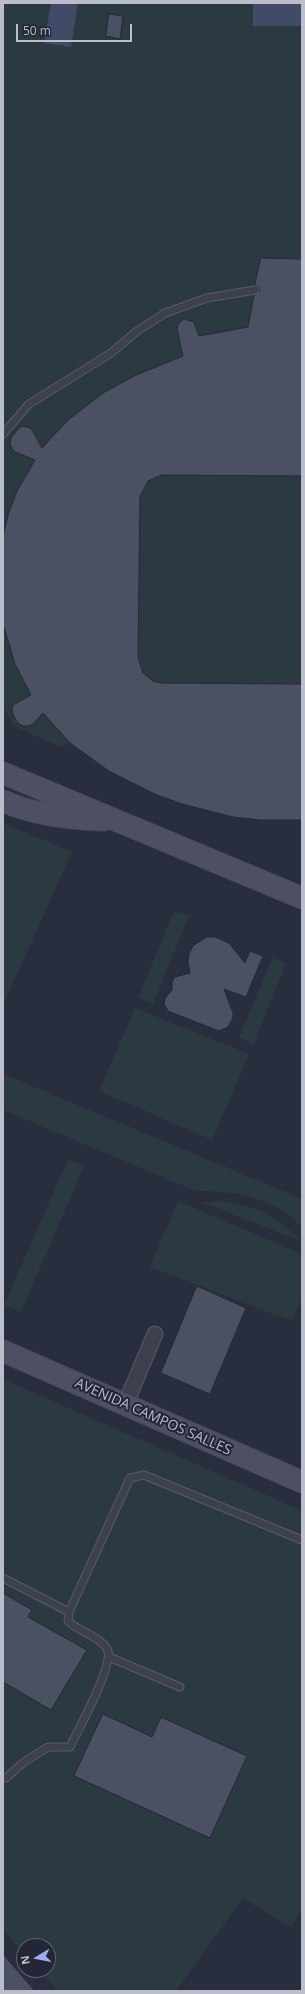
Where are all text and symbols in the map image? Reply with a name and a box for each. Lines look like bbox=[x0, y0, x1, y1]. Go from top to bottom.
scale bar bbox=[18, 16, 134, 42]
text: 50 m bbox=[23, 22, 51, 39]
street label: AVENIDA CAMPOS SALLES bbox=[72, 1375, 234, 1459]
north arrow bbox=[16, 1938, 56, 1978]
text: N bbox=[17, 1954, 33, 1966]

